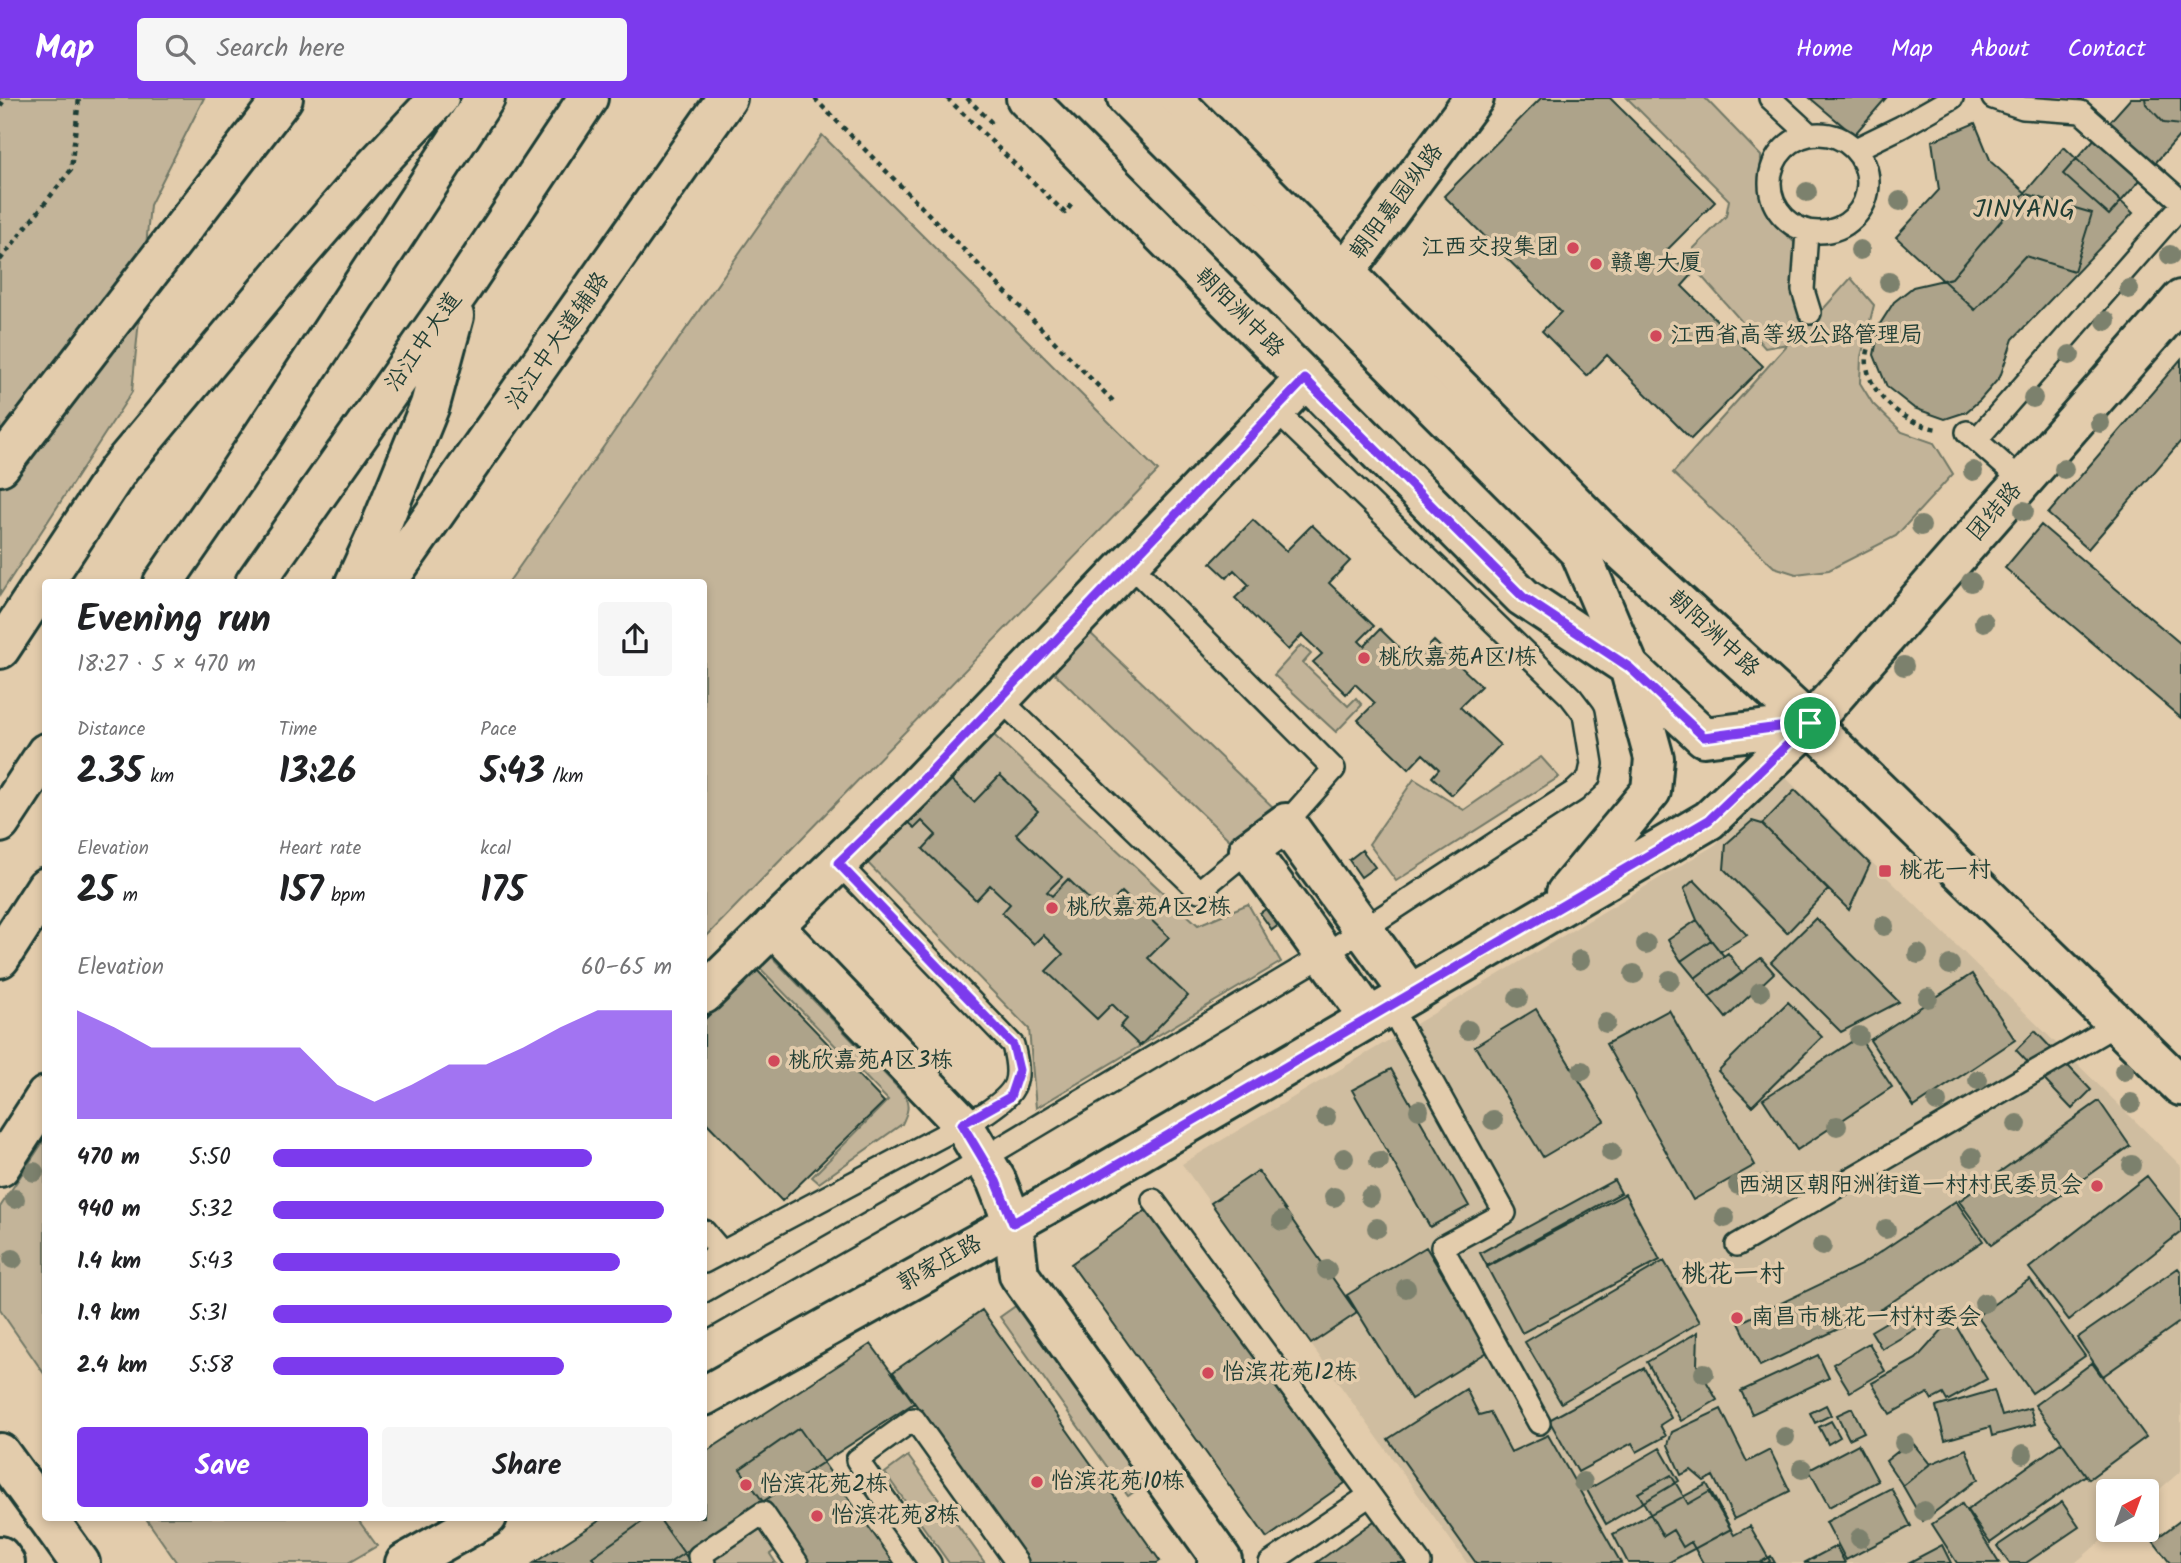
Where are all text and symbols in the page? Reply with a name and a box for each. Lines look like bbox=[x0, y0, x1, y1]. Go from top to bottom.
search box bbox=[137, 18, 627, 81]
text: Map bbox=[35, 23, 95, 76]
text: Search here bbox=[217, 28, 345, 70]
icon: search bbox=[161, 30, 199, 68]
text: Home bbox=[1796, 30, 1853, 69]
text: Map bbox=[1891, 30, 1933, 69]
text: About bbox=[1971, 30, 2029, 69]
text: Contact bbox=[2067, 30, 2146, 69]
street label: 朝阳嘉园纵路 bbox=[1341, 136, 1453, 268]
district label: JINYANG bbox=[1973, 189, 2075, 231]
place label: 江西交投集团 bbox=[1421, 230, 1559, 266]
marker: 江西交投集团 bbox=[1565, 240, 1581, 256]
place label: 赣粤大厦 bbox=[1610, 246, 1702, 282]
marker: 赣粤大厦 bbox=[1588, 256, 1604, 272]
street label: 朝阳洲中路 bbox=[1186, 260, 1292, 366]
street label: 沿江中大道辅路 bbox=[497, 265, 619, 417]
street label: 沿江中大道 bbox=[376, 285, 472, 399]
place label: 江西省高等级公路管理局 bbox=[1670, 318, 1923, 354]
marker: 江西省高等级公路管理局 bbox=[1648, 328, 1664, 344]
street label: 团结路 bbox=[1959, 474, 2031, 550]
street label: 朝阳洲中路 bbox=[1659, 582, 1767, 686]
text: Evening run bbox=[77, 591, 271, 651]
button: share bbox=[598, 602, 672, 676]
place label: 桃欣嘉苑A区1栋 bbox=[1378, 640, 1537, 676]
text: 18:27 · 5 × 470 m bbox=[77, 647, 256, 683]
marker: 桃欣嘉苑A区1栋 bbox=[1356, 650, 1372, 666]
pin bbox=[1780, 693, 1840, 753]
icon: arrive bbox=[1791, 704, 1829, 742]
text: Distance bbox=[77, 715, 145, 745]
text: Time bbox=[279, 715, 317, 745]
text: Pace bbox=[480, 715, 517, 745]
text: 2.35 bbox=[77, 745, 143, 801]
text: 13:26 bbox=[279, 745, 356, 801]
text: 5:43 bbox=[480, 745, 545, 801]
text: km bbox=[143, 762, 174, 792]
text: /km bbox=[545, 762, 583, 792]
text: Elevation bbox=[77, 834, 149, 864]
text: Heart rate bbox=[279, 834, 361, 864]
text: kcal bbox=[480, 834, 511, 864]
place label: 桃花一村 bbox=[1899, 853, 1991, 889]
marker: 桃花一村 bbox=[1877, 863, 1893, 879]
text: 25 bbox=[77, 864, 115, 920]
text: 157 bbox=[279, 864, 323, 920]
text: 175 bbox=[480, 864, 525, 920]
text: m bbox=[115, 881, 138, 911]
text: bpm bbox=[323, 881, 365, 911]
place label: 桃欣嘉苑A区2栋 bbox=[1066, 890, 1231, 926]
marker: 桃欣嘉苑A区2栋 bbox=[1044, 900, 1060, 916]
text: Elevation bbox=[77, 950, 164, 986]
text: 60–65 m bbox=[581, 950, 672, 986]
place label: 桃欣嘉苑A区3栋 bbox=[788, 1043, 953, 1079]
marker: 桃欣嘉苑A区3栋 bbox=[766, 1053, 782, 1069]
text: 470 m bbox=[77, 1140, 140, 1176]
text: 5:50 bbox=[189, 1140, 231, 1176]
place label: 西湖区朝阳洲街道一村村民委员会 bbox=[1738, 1168, 2083, 1204]
marker: 西湖区朝阳洲街道一村村民委员会 bbox=[2089, 1178, 2105, 1194]
text: 940 m bbox=[77, 1192, 141, 1228]
text: 5:32 bbox=[189, 1192, 234, 1228]
street label: 郭家庄路 bbox=[891, 1226, 989, 1302]
text: 1.4 km bbox=[77, 1244, 141, 1280]
text: 5:43 bbox=[189, 1244, 233, 1280]
district label: 桃花一村 bbox=[1681, 1254, 1785, 1296]
text: 1.9 km bbox=[77, 1296, 140, 1332]
text: 5:31 bbox=[189, 1296, 227, 1332]
place label: 南昌市桃花一村村委会 bbox=[1751, 1300, 1981, 1336]
marker: 南昌市桃花一村村委会 bbox=[1729, 1310, 1745, 1326]
text: 2.4 km bbox=[77, 1348, 147, 1384]
text: 5:58 bbox=[189, 1348, 233, 1384]
place label: 怡滨花苑12栋 bbox=[1222, 1355, 1358, 1391]
marker: 怡滨花苑12栋 bbox=[1200, 1365, 1216, 1381]
button: Save bbox=[77, 1427, 368, 1507]
button: Share bbox=[382, 1427, 672, 1507]
place label: 怡滨花苑10栋 bbox=[1051, 1464, 1185, 1500]
place label: 怡滨花苑2栋 bbox=[760, 1467, 888, 1503]
marker: 怡滨花苑10栋 bbox=[1029, 1474, 1045, 1490]
marker: 怡滨花苑2栋 bbox=[738, 1477, 754, 1493]
north arrow bbox=[2096, 1479, 2160, 1542]
map controls bbox=[2096, 1479, 2159, 1542]
place label: 怡滨花苑8栋 bbox=[831, 1498, 960, 1534]
marker: 怡滨花苑8栋 bbox=[809, 1508, 825, 1524]

